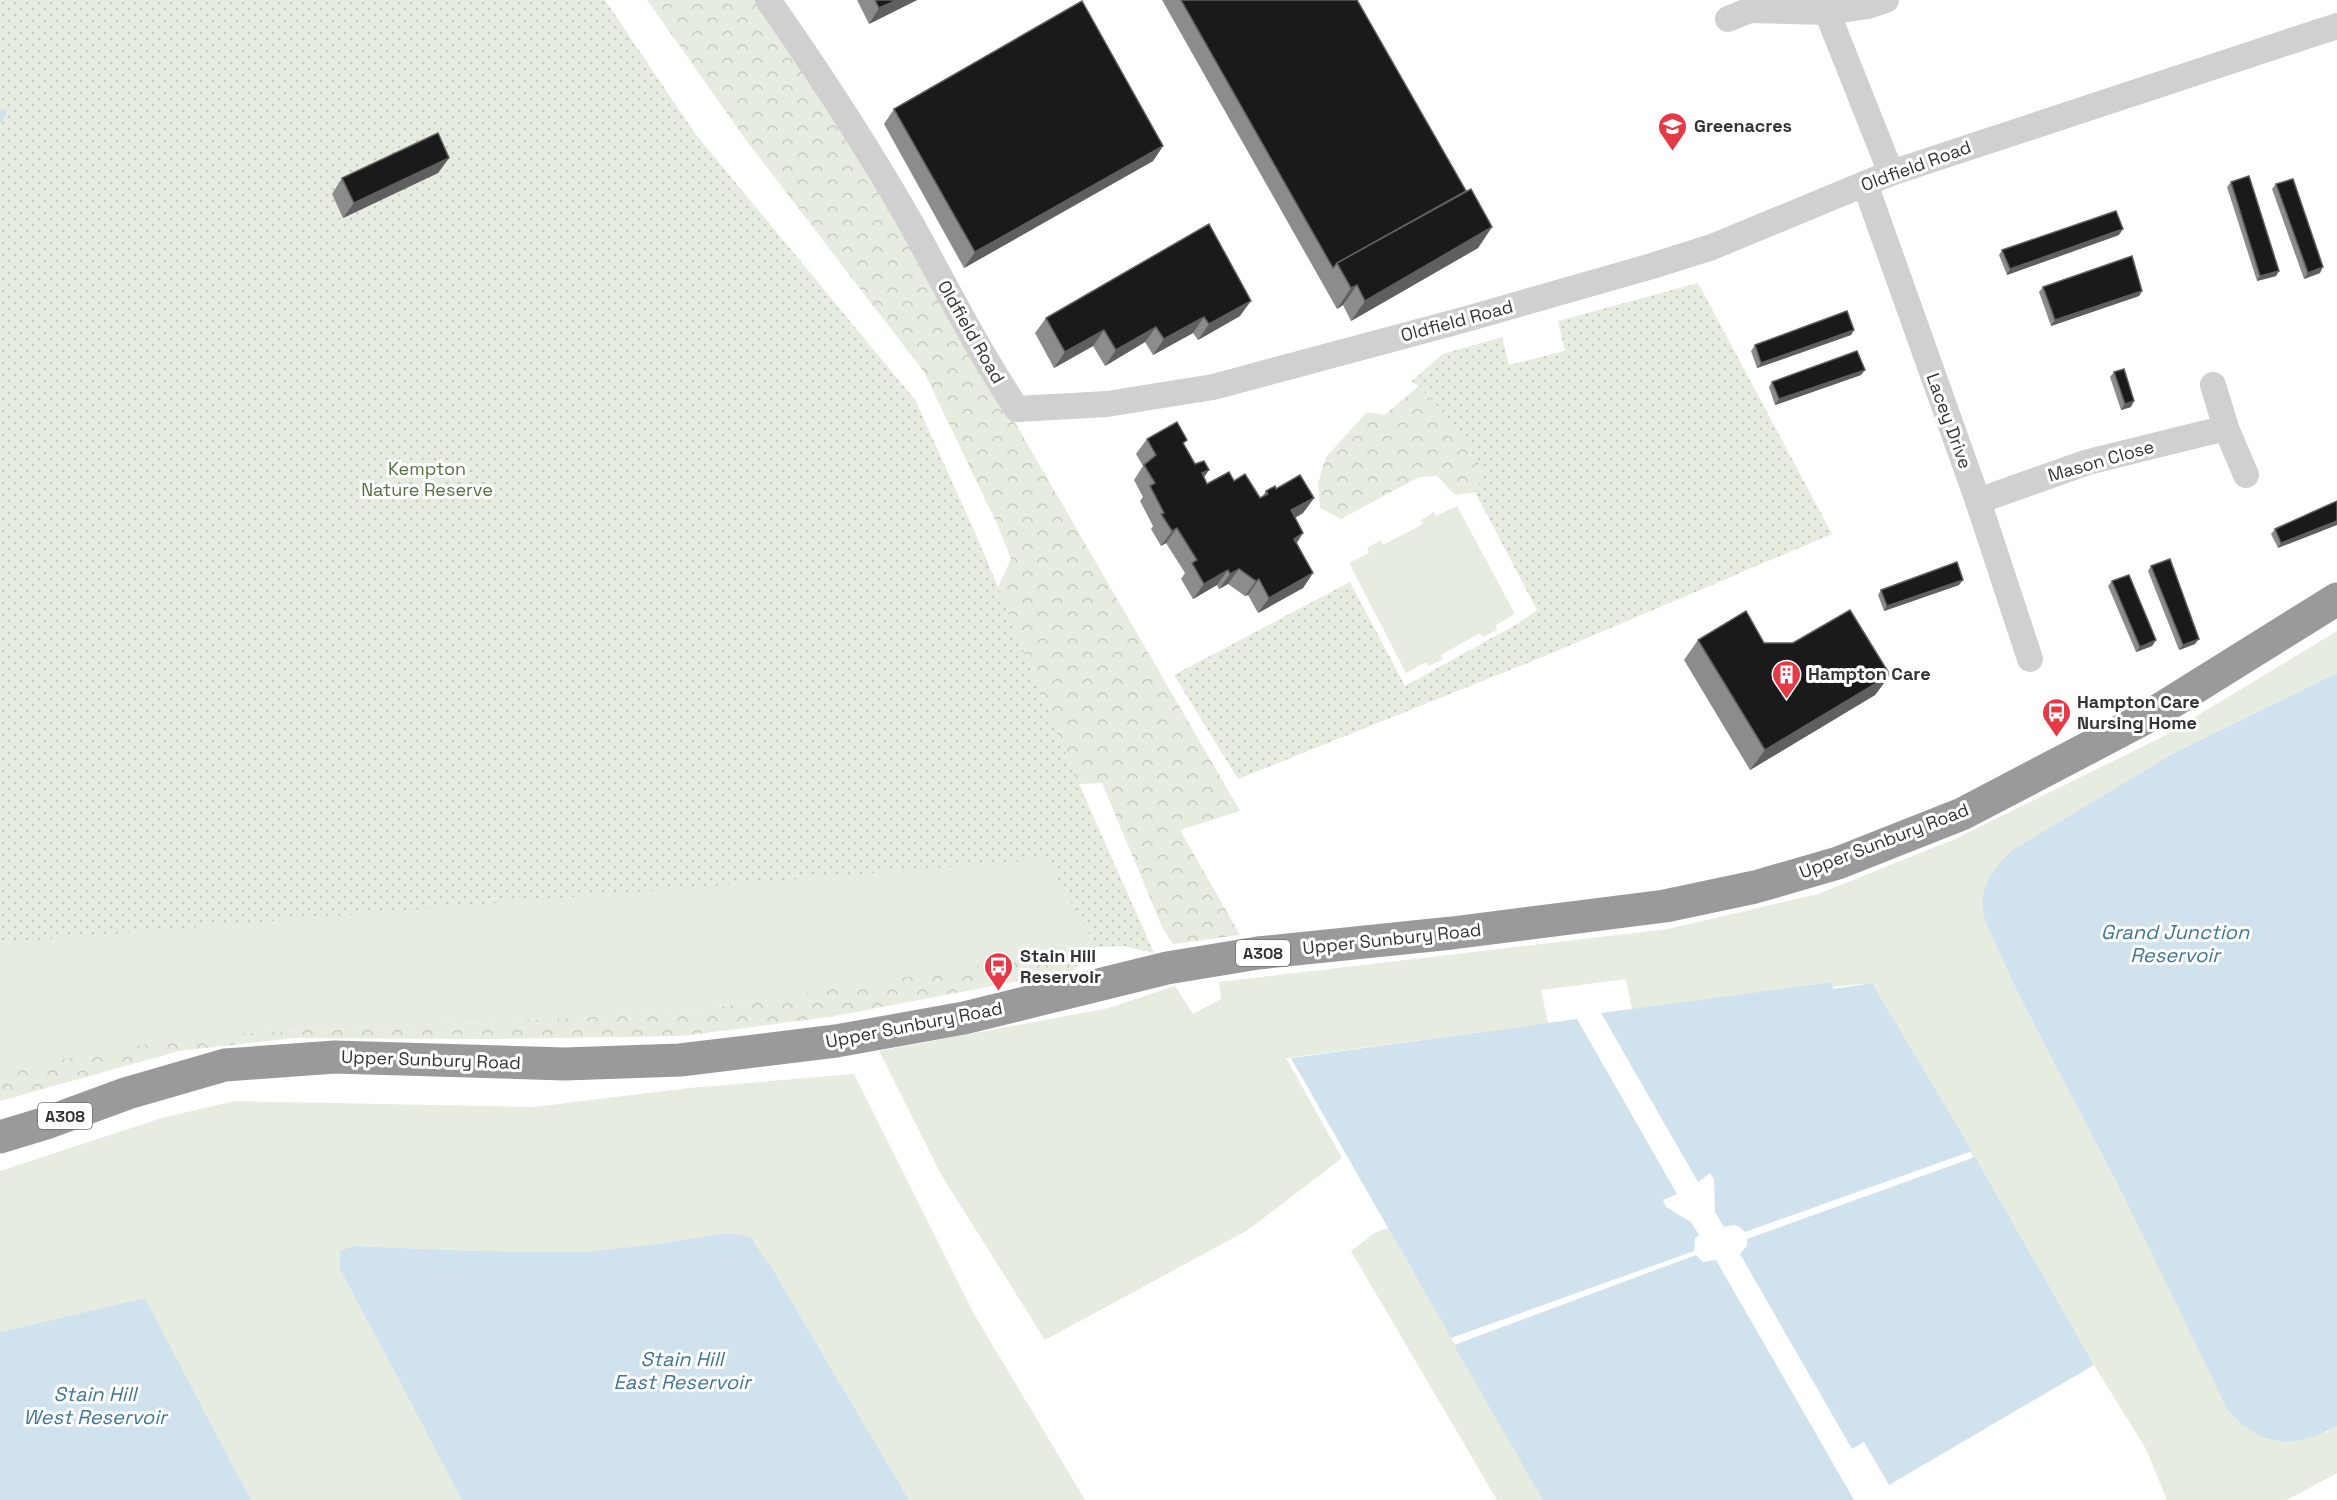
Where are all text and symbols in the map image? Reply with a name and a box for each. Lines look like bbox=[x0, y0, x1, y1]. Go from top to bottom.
school or university icon: Greenacres bbox=[1657, 110, 1689, 152]
place label: Greenacres bbox=[1694, 114, 1792, 137]
street label: Oldfield Road bbox=[1858, 135, 1974, 196]
street label: Oldfield Road bbox=[933, 276, 1010, 387]
street label: Oldfield Road bbox=[1398, 294, 1516, 347]
street label: Lacey Drive bbox=[1922, 370, 1977, 472]
street label: Mason Close bbox=[2045, 434, 2157, 487]
park label: Kempton Nature Reserve bbox=[361, 457, 493, 501]
building icon: Hampton Care bbox=[1771, 658, 1803, 700]
place label: Hampton Care bbox=[1808, 662, 1931, 685]
place label: Hampton Care Nursing Home bbox=[2077, 690, 2200, 734]
bus stop icon: Hampton Care Nursing Home bbox=[2040, 696, 2072, 738]
street label: Upper Sunbury Road bbox=[1796, 798, 1972, 883]
street label: Upper Sunbury Road bbox=[1301, 918, 1482, 959]
water label: Grand Junction Reservoir bbox=[2101, 919, 2250, 968]
road number: A308 bbox=[1236, 940, 1290, 966]
place label: Stain Hill Reservoir bbox=[1020, 944, 1101, 988]
bus stop icon: Stain Hill Reservoir bbox=[983, 950, 1015, 992]
street label: Upper Sunbury Road bbox=[824, 996, 1004, 1053]
street label: Upper Sunbury Road bbox=[341, 1045, 521, 1074]
road number: A308 bbox=[38, 1103, 92, 1129]
water label: Stain Hill East Reservoir bbox=[614, 1346, 753, 1395]
water label: Stain Hill West Reservoir bbox=[23, 1381, 169, 1430]

